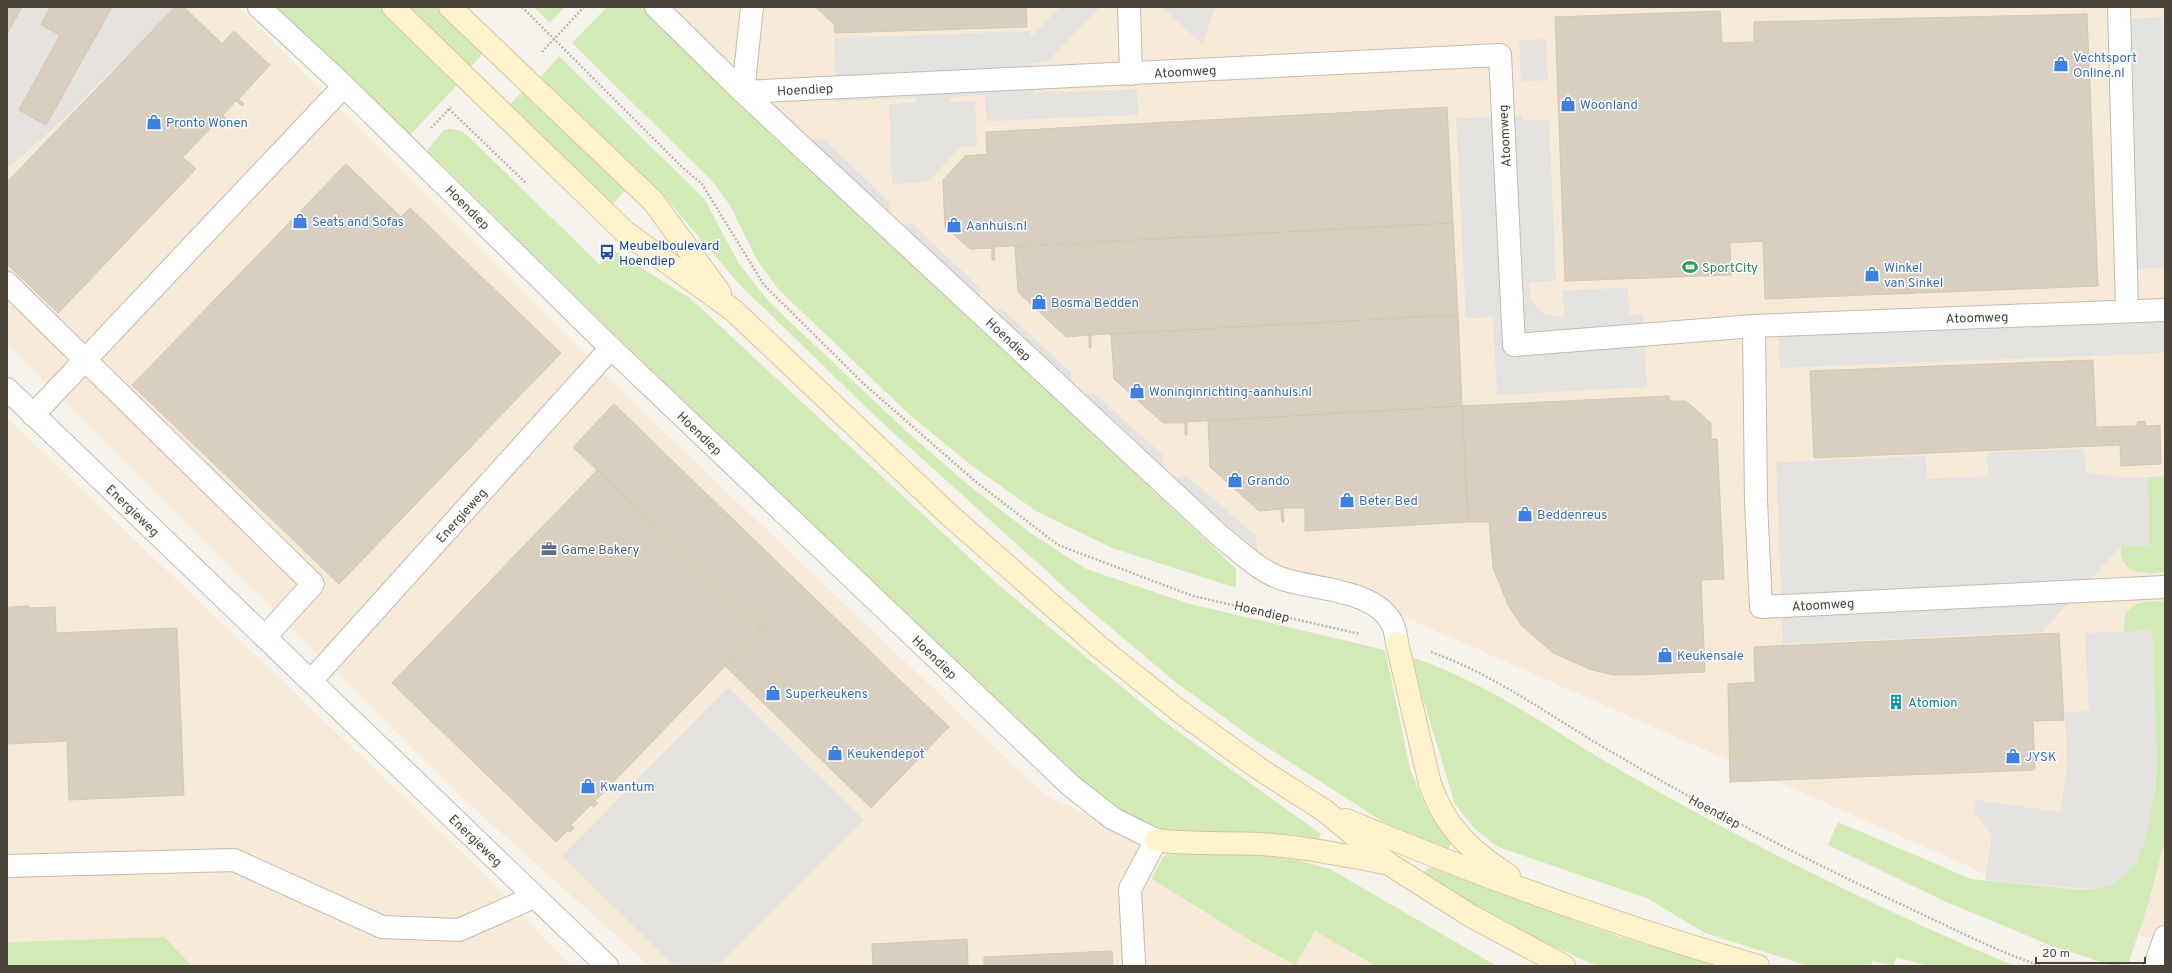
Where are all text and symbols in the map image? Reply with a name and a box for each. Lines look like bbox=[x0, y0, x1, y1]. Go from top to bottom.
place label: Vechtsport Online.nl bbox=[2073, 51, 2137, 82]
shop icon: Vechtsport Online.nl bbox=[2052, 55, 2070, 73]
street label: Atoomweg bbox=[1153, 63, 1217, 83]
street label: Hoendiep bbox=[777, 82, 834, 100]
shop icon: Woonland bbox=[1559, 95, 1577, 113]
place label: Woonland bbox=[1580, 98, 1638, 114]
street label: Atoomweg bbox=[1496, 104, 1516, 168]
shop icon: Pronto Wonen bbox=[145, 113, 163, 131]
place label: Pronto Wonen bbox=[166, 116, 248, 132]
street label: Hoendiep bbox=[441, 183, 492, 234]
shop icon: Seats and Sofas bbox=[291, 212, 309, 230]
place label: Seats and Sofas bbox=[312, 215, 404, 231]
shop icon: Aanhuis.nl bbox=[945, 216, 963, 234]
place label: Aanhuis.nl bbox=[966, 219, 1027, 235]
place label: Meubelboulevard Hoendiep bbox=[619, 239, 719, 270]
bus stop icon: Meubelboulevard Hoendiep bbox=[598, 243, 616, 261]
sports icon: SportCity bbox=[1681, 258, 1699, 276]
place label: SportCity bbox=[1702, 261, 1758, 277]
place label: Winkel van Sinkel bbox=[1884, 261, 1943, 292]
shop icon: Winkel van Sinkel bbox=[1863, 265, 1881, 283]
shop icon: Bosma Bedden bbox=[1030, 293, 1048, 311]
place label: Bosma Bedden bbox=[1051, 296, 1139, 312]
street label: Atoomweg bbox=[1945, 310, 2009, 328]
street label: Hoendiep bbox=[982, 315, 1034, 366]
shop icon: Woninginrichting-aanhuis.nl bbox=[1128, 382, 1146, 400]
place label: Woninginrichting-aanhuis.nl bbox=[1149, 385, 1312, 401]
street label: Hoendiep bbox=[673, 409, 724, 460]
shop icon: Grando bbox=[1226, 471, 1244, 489]
place label: Grando bbox=[1247, 474, 1290, 490]
street label: Energieweg bbox=[101, 482, 162, 541]
street label: Energieweg bbox=[434, 486, 491, 547]
shop icon: Beter Bed bbox=[1338, 491, 1356, 509]
place label: Beter Bed bbox=[1359, 494, 1418, 510]
shop icon: Beddenreus bbox=[1516, 505, 1534, 523]
place label: Beddenreus bbox=[1537, 508, 1607, 524]
office icon: Game Bakery bbox=[540, 540, 558, 558]
place label: Game Bakery bbox=[561, 543, 640, 559]
street label: Atoomweg bbox=[1791, 596, 1855, 616]
street label: Hoendiep bbox=[1232, 599, 1291, 627]
street label: Hoendiep bbox=[908, 633, 959, 684]
shop icon: Keukensale bbox=[1656, 646, 1674, 664]
place label: Keukensale bbox=[1677, 649, 1744, 665]
shop icon: Superkeukens bbox=[764, 684, 782, 702]
place label: Superkeukens bbox=[785, 687, 868, 703]
building icon: Atomion bbox=[1887, 693, 1905, 711]
place label: Atomion bbox=[1908, 696, 1957, 712]
shop icon: Keukendepot bbox=[826, 744, 844, 762]
place label: Keukendepot bbox=[847, 747, 925, 763]
shop icon: JYSK bbox=[2004, 747, 2022, 765]
place label: JYSK bbox=[2025, 750, 2056, 766]
shop icon: Kwantum bbox=[579, 777, 597, 795]
place label: Kwantum bbox=[600, 780, 654, 796]
street label: Hoendiep bbox=[1685, 792, 1743, 833]
street label: Energieweg bbox=[444, 812, 505, 871]
scale bar bbox=[2036, 939, 2145, 965]
text: 20 m bbox=[2042, 946, 2070, 962]

